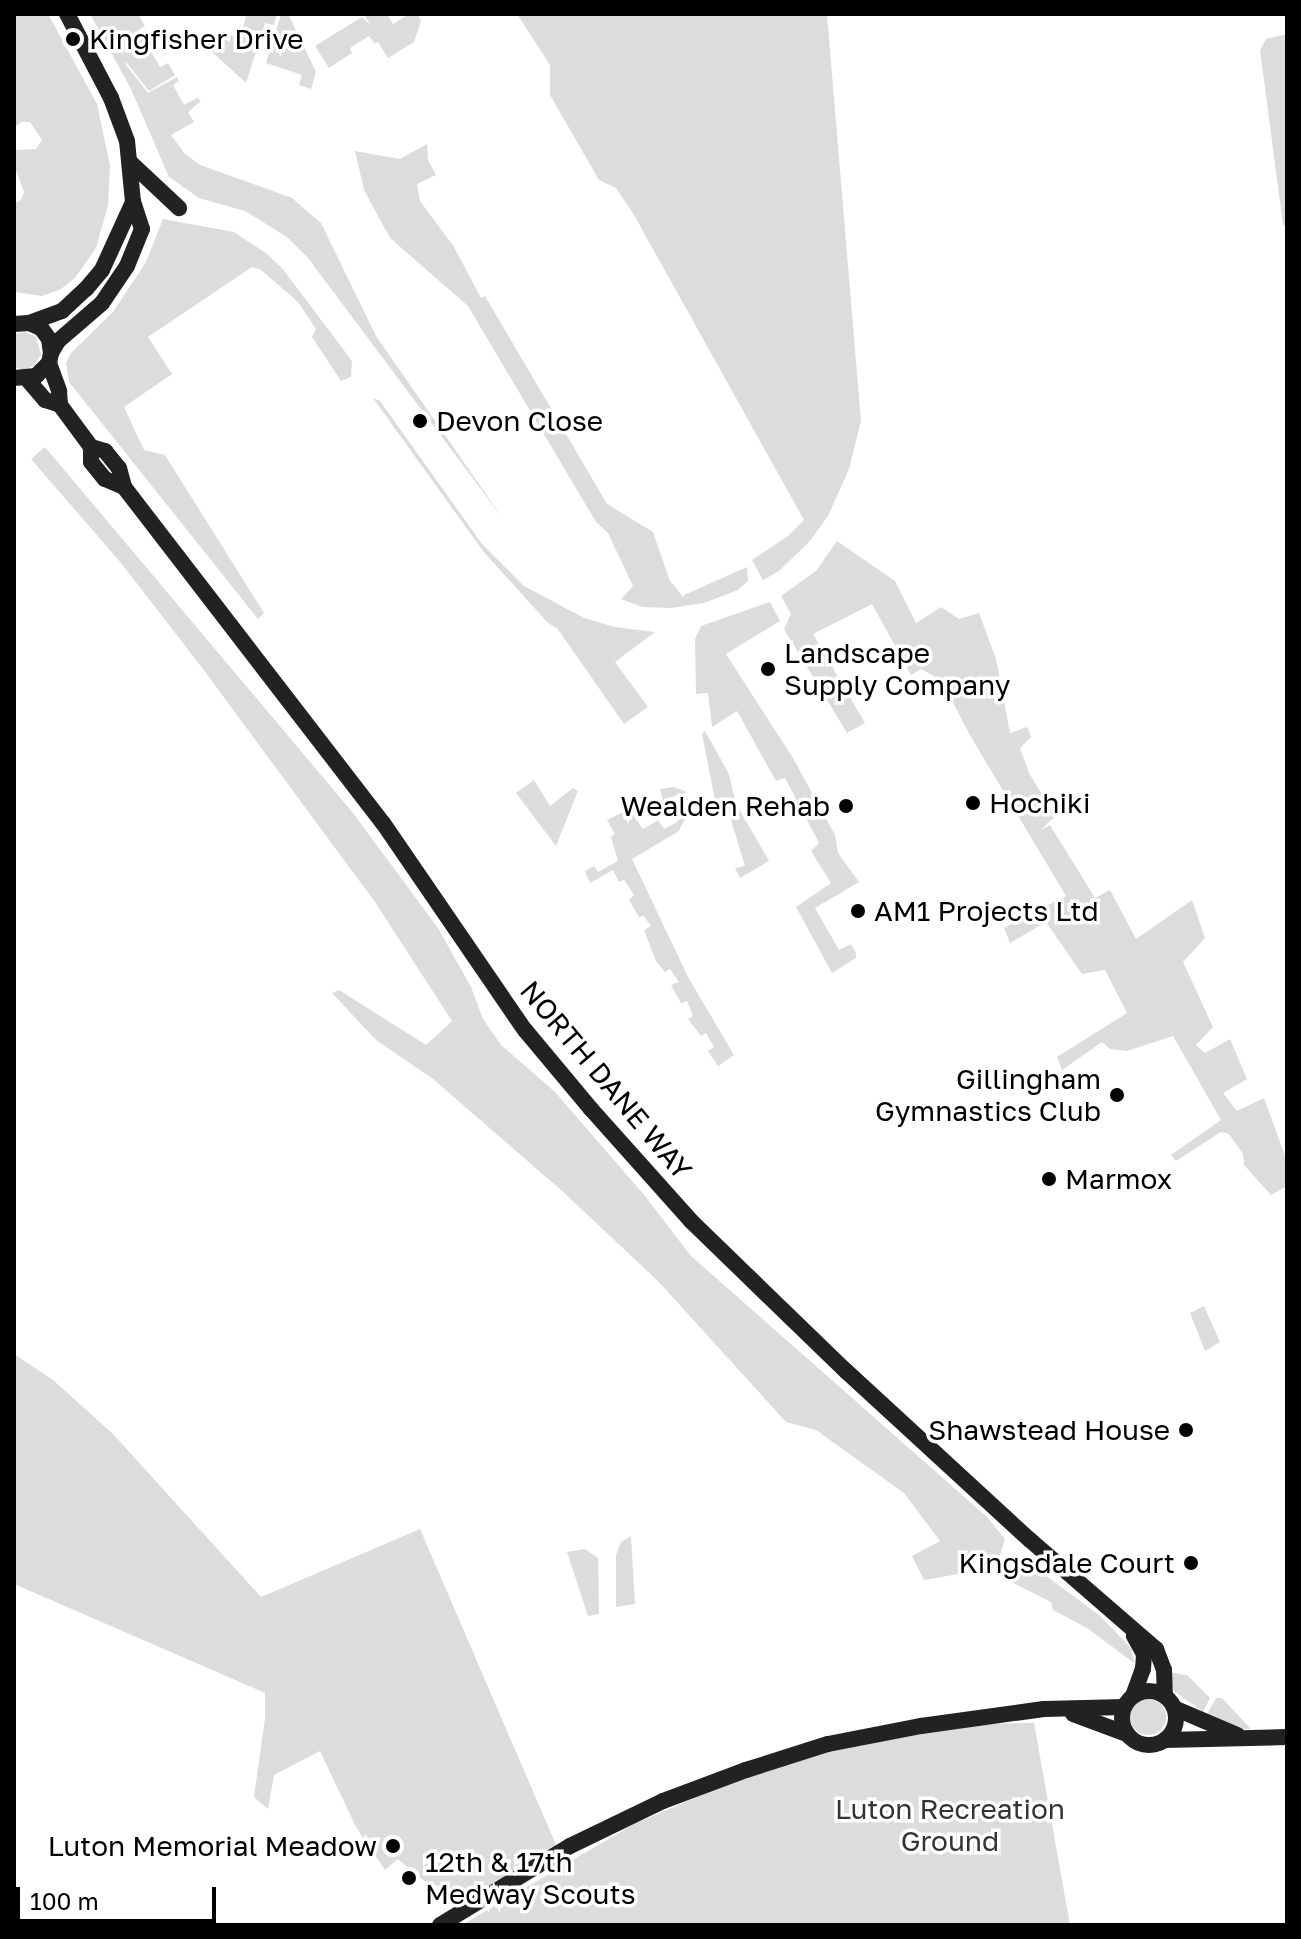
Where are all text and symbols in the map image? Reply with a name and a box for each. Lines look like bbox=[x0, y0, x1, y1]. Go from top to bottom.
place label: Kingfisher Drive bbox=[89, 22, 304, 56]
marker: Kingfisher Drive bbox=[64, 30, 82, 48]
place label: Devon Close bbox=[436, 404, 603, 438]
marker: Devon Close bbox=[411, 412, 429, 430]
place label: Landscape Supply Company bbox=[784, 636, 1010, 702]
marker: Landscape Supply Company bbox=[759, 660, 777, 678]
place label: Hochiki bbox=[989, 786, 1090, 820]
place label: Wealden Rehab bbox=[621, 789, 830, 823]
marker: Hochiki bbox=[964, 794, 982, 812]
marker: Wealden Rehab bbox=[837, 797, 855, 815]
place label: AM1 Projects Ltd bbox=[874, 894, 1099, 928]
marker: AM1 Projects Ltd bbox=[849, 902, 867, 920]
street label: NORTH DANE WAY bbox=[513, 974, 699, 1186]
place label: Gillingham Gymnastics Club bbox=[875, 1062, 1101, 1128]
marker: Gillingham Gymnastics Club bbox=[1108, 1086, 1126, 1104]
place label: Marmox bbox=[1065, 1162, 1172, 1196]
marker: Marmox bbox=[1040, 1170, 1058, 1188]
place label: Shawstead House bbox=[928, 1413, 1170, 1447]
marker: Shawstead House bbox=[1177, 1421, 1195, 1439]
place label: Kingsdale Court bbox=[958, 1546, 1175, 1580]
marker: Kingsdale Court bbox=[1182, 1554, 1200, 1572]
park label: Luton Recreation Ground bbox=[835, 1792, 1065, 1858]
place label: Luton Memorial Meadow bbox=[48, 1829, 377, 1863]
marker: Luton Memorial Meadow bbox=[384, 1837, 402, 1855]
place label: 12th & 17th Medway Scouts bbox=[425, 1845, 636, 1911]
marker: 12th & 17th Medway Scouts bbox=[400, 1869, 418, 1887]
scale bar bbox=[20, 1871, 220, 1921]
text: 100 m bbox=[30, 1886, 99, 1915]

